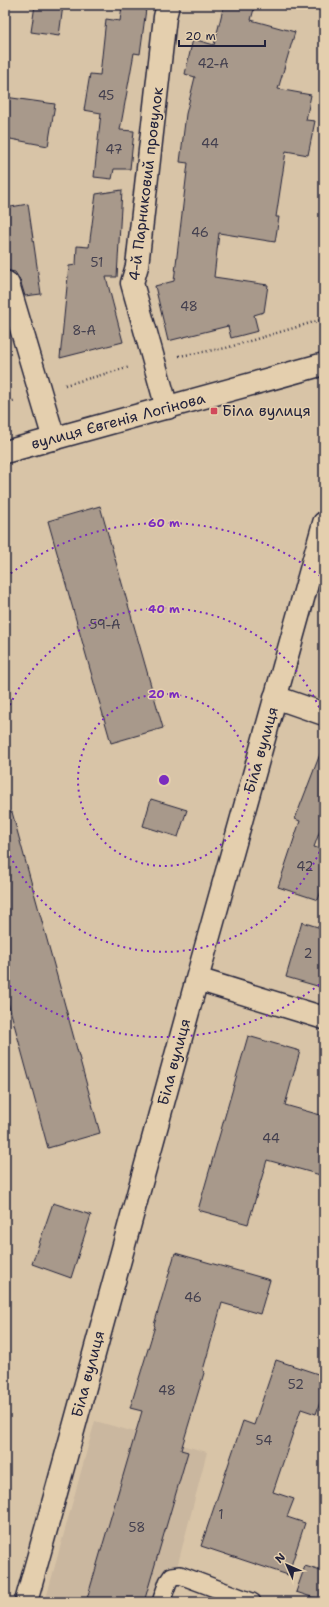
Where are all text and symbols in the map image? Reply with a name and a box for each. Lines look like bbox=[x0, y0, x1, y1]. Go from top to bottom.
scale bar bbox=[179, 22, 265, 48]
text: 20 m bbox=[185, 28, 216, 44]
house number: 42-А bbox=[197, 55, 229, 72]
street label: 4-й Парниковий провулок bbox=[124, 86, 168, 282]
house number: 45 bbox=[98, 87, 114, 104]
house number: 44 bbox=[201, 135, 219, 152]
house number: 47 bbox=[105, 141, 123, 158]
house number: 46 bbox=[191, 224, 209, 241]
house number: 51 bbox=[91, 254, 103, 271]
house number: 48 bbox=[180, 298, 198, 315]
house number: 8-А bbox=[72, 322, 96, 339]
street label: вулиця Євгенія Логінова bbox=[29, 388, 208, 454]
place label: Біла вулиця bbox=[222, 401, 311, 421]
marker: Біла вулиця bbox=[209, 406, 219, 416]
text: 60 m bbox=[148, 515, 180, 531]
text: 40 m bbox=[148, 601, 180, 617]
house number: 59-А bbox=[90, 616, 120, 633]
text: 20 m bbox=[148, 686, 180, 702]
street label: Біла вулиця bbox=[239, 705, 283, 795]
centre of rings bbox=[157, 773, 171, 787]
house number: 42 bbox=[296, 858, 314, 875]
house number: 2 bbox=[303, 945, 313, 962]
street label: Біла вулиця bbox=[153, 1017, 195, 1107]
house number: 44 bbox=[262, 1130, 280, 1147]
house number: 46 bbox=[184, 1289, 202, 1306]
street label: Біла вулиця bbox=[67, 1329, 109, 1419]
house number: 52 bbox=[288, 1376, 304, 1393]
house number: 48 bbox=[158, 1382, 176, 1399]
house number: 54 bbox=[256, 1432, 272, 1449]
house number: 1 bbox=[218, 1506, 224, 1523]
house number: 58 bbox=[129, 1519, 145, 1536]
north arrow bbox=[267, 1545, 307, 1585]
text: N bbox=[272, 1550, 289, 1567]

